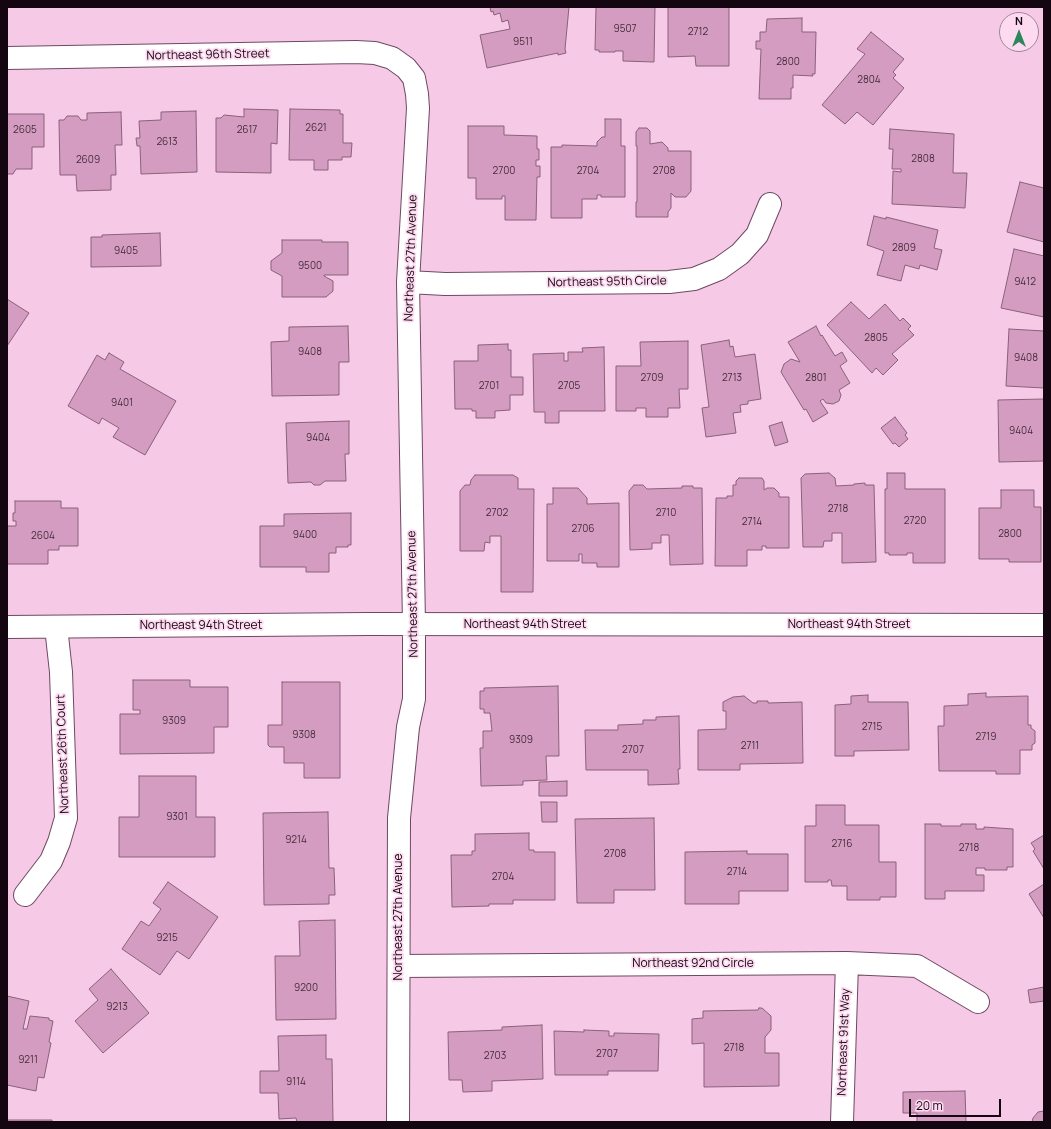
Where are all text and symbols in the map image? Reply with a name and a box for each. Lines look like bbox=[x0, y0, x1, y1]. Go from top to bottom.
north arrow bbox=[999, 12, 1039, 52]
text: N bbox=[1015, 13, 1023, 28]
house number: 9507 bbox=[613, 23, 637, 35]
house number: 2712 bbox=[688, 26, 708, 38]
house number: 9511 bbox=[513, 36, 533, 48]
street label: Northeast 96th Street bbox=[146, 47, 270, 63]
house number: 2800 bbox=[776, 56, 800, 68]
house number: 2804 bbox=[857, 74, 881, 86]
house number: 2621 bbox=[305, 122, 327, 134]
house number: 2605 bbox=[13, 124, 37, 136]
house number: 2617 bbox=[237, 124, 257, 136]
house number: 2613 bbox=[156, 136, 178, 148]
house number: 2808 bbox=[911, 153, 935, 165]
house number: 2609 bbox=[76, 154, 100, 166]
house number: 2700 bbox=[493, 165, 515, 177]
house number: 2704 bbox=[577, 165, 599, 177]
house number: 2708 bbox=[653, 165, 675, 177]
street label: Northeast 27th Avenue bbox=[402, 194, 420, 322]
house number: 2809 bbox=[892, 242, 916, 254]
house number: 9405 bbox=[114, 245, 138, 257]
house number: 9500 bbox=[298, 260, 322, 272]
street label: Northeast 95th Circle bbox=[547, 274, 667, 290]
house number: 9412 bbox=[1014, 276, 1036, 288]
house number: 2805 bbox=[864, 332, 888, 344]
house number: 9408 bbox=[298, 346, 322, 358]
house number: 9408 bbox=[1014, 352, 1038, 364]
house number: 2709 bbox=[640, 372, 664, 384]
house number: 2713 bbox=[722, 372, 742, 384]
house number: 2801 bbox=[805, 372, 827, 384]
house number: 2701 bbox=[479, 380, 499, 392]
house number: 2705 bbox=[558, 380, 580, 392]
house number: 9401 bbox=[111, 397, 133, 409]
house number: 9404 bbox=[1009, 425, 1033, 437]
house number: 9404 bbox=[306, 432, 330, 444]
house number: 2718 bbox=[828, 503, 848, 515]
house number: 2702 bbox=[486, 507, 508, 519]
house number: 2710 bbox=[656, 507, 676, 519]
house number: 2720 bbox=[904, 515, 926, 527]
house number: 2714 bbox=[742, 516, 762, 528]
house number: 2706 bbox=[571, 523, 595, 535]
house number: 2800 bbox=[998, 528, 1022, 540]
house number: 9400 bbox=[293, 529, 317, 541]
house number: 2604 bbox=[31, 530, 55, 542]
street label: Northeast 27th Avenue bbox=[405, 530, 421, 658]
street label: Northeast 94th Street bbox=[464, 618, 586, 632]
street label: Northeast 94th Street bbox=[788, 618, 910, 632]
street label: Northeast 94th Street bbox=[140, 619, 262, 633]
street label: Northeast 26th Court bbox=[54, 694, 72, 814]
house number: 9309 bbox=[162, 715, 186, 727]
house number: 2715 bbox=[862, 721, 882, 733]
house number: 9308 bbox=[292, 729, 316, 741]
house number: 2719 bbox=[976, 731, 996, 743]
house number: 9309 bbox=[509, 734, 533, 746]
house number: 2711 bbox=[741, 740, 759, 752]
house number: 2707 bbox=[622, 744, 644, 756]
house number: 9301 bbox=[166, 811, 188, 823]
house number: 9214 bbox=[285, 834, 307, 846]
house number: 2716 bbox=[832, 838, 852, 850]
house number: 2718 bbox=[959, 842, 979, 854]
house number: 2708 bbox=[604, 848, 626, 860]
street label: Northeast 27th Avenue bbox=[392, 854, 406, 980]
house number: 2714 bbox=[727, 866, 747, 878]
house number: 2704 bbox=[492, 871, 514, 883]
house number: 9215 bbox=[156, 932, 178, 944]
street label: Northeast 92nd Circle bbox=[632, 957, 754, 971]
house number: 9200 bbox=[294, 982, 318, 994]
street label: Northeast 91st Way bbox=[835, 988, 853, 1096]
house number: 9213 bbox=[106, 1001, 128, 1013]
house number: 2718 bbox=[724, 1042, 744, 1054]
house number: 2707 bbox=[596, 1048, 618, 1060]
house number: 2703 bbox=[484, 1050, 506, 1062]
house number: 9211 bbox=[18, 1054, 38, 1066]
house number: 9114 bbox=[286, 1076, 306, 1088]
scale bar bbox=[911, 1091, 1003, 1117]
text: 20 m bbox=[916, 1097, 943, 1114]

